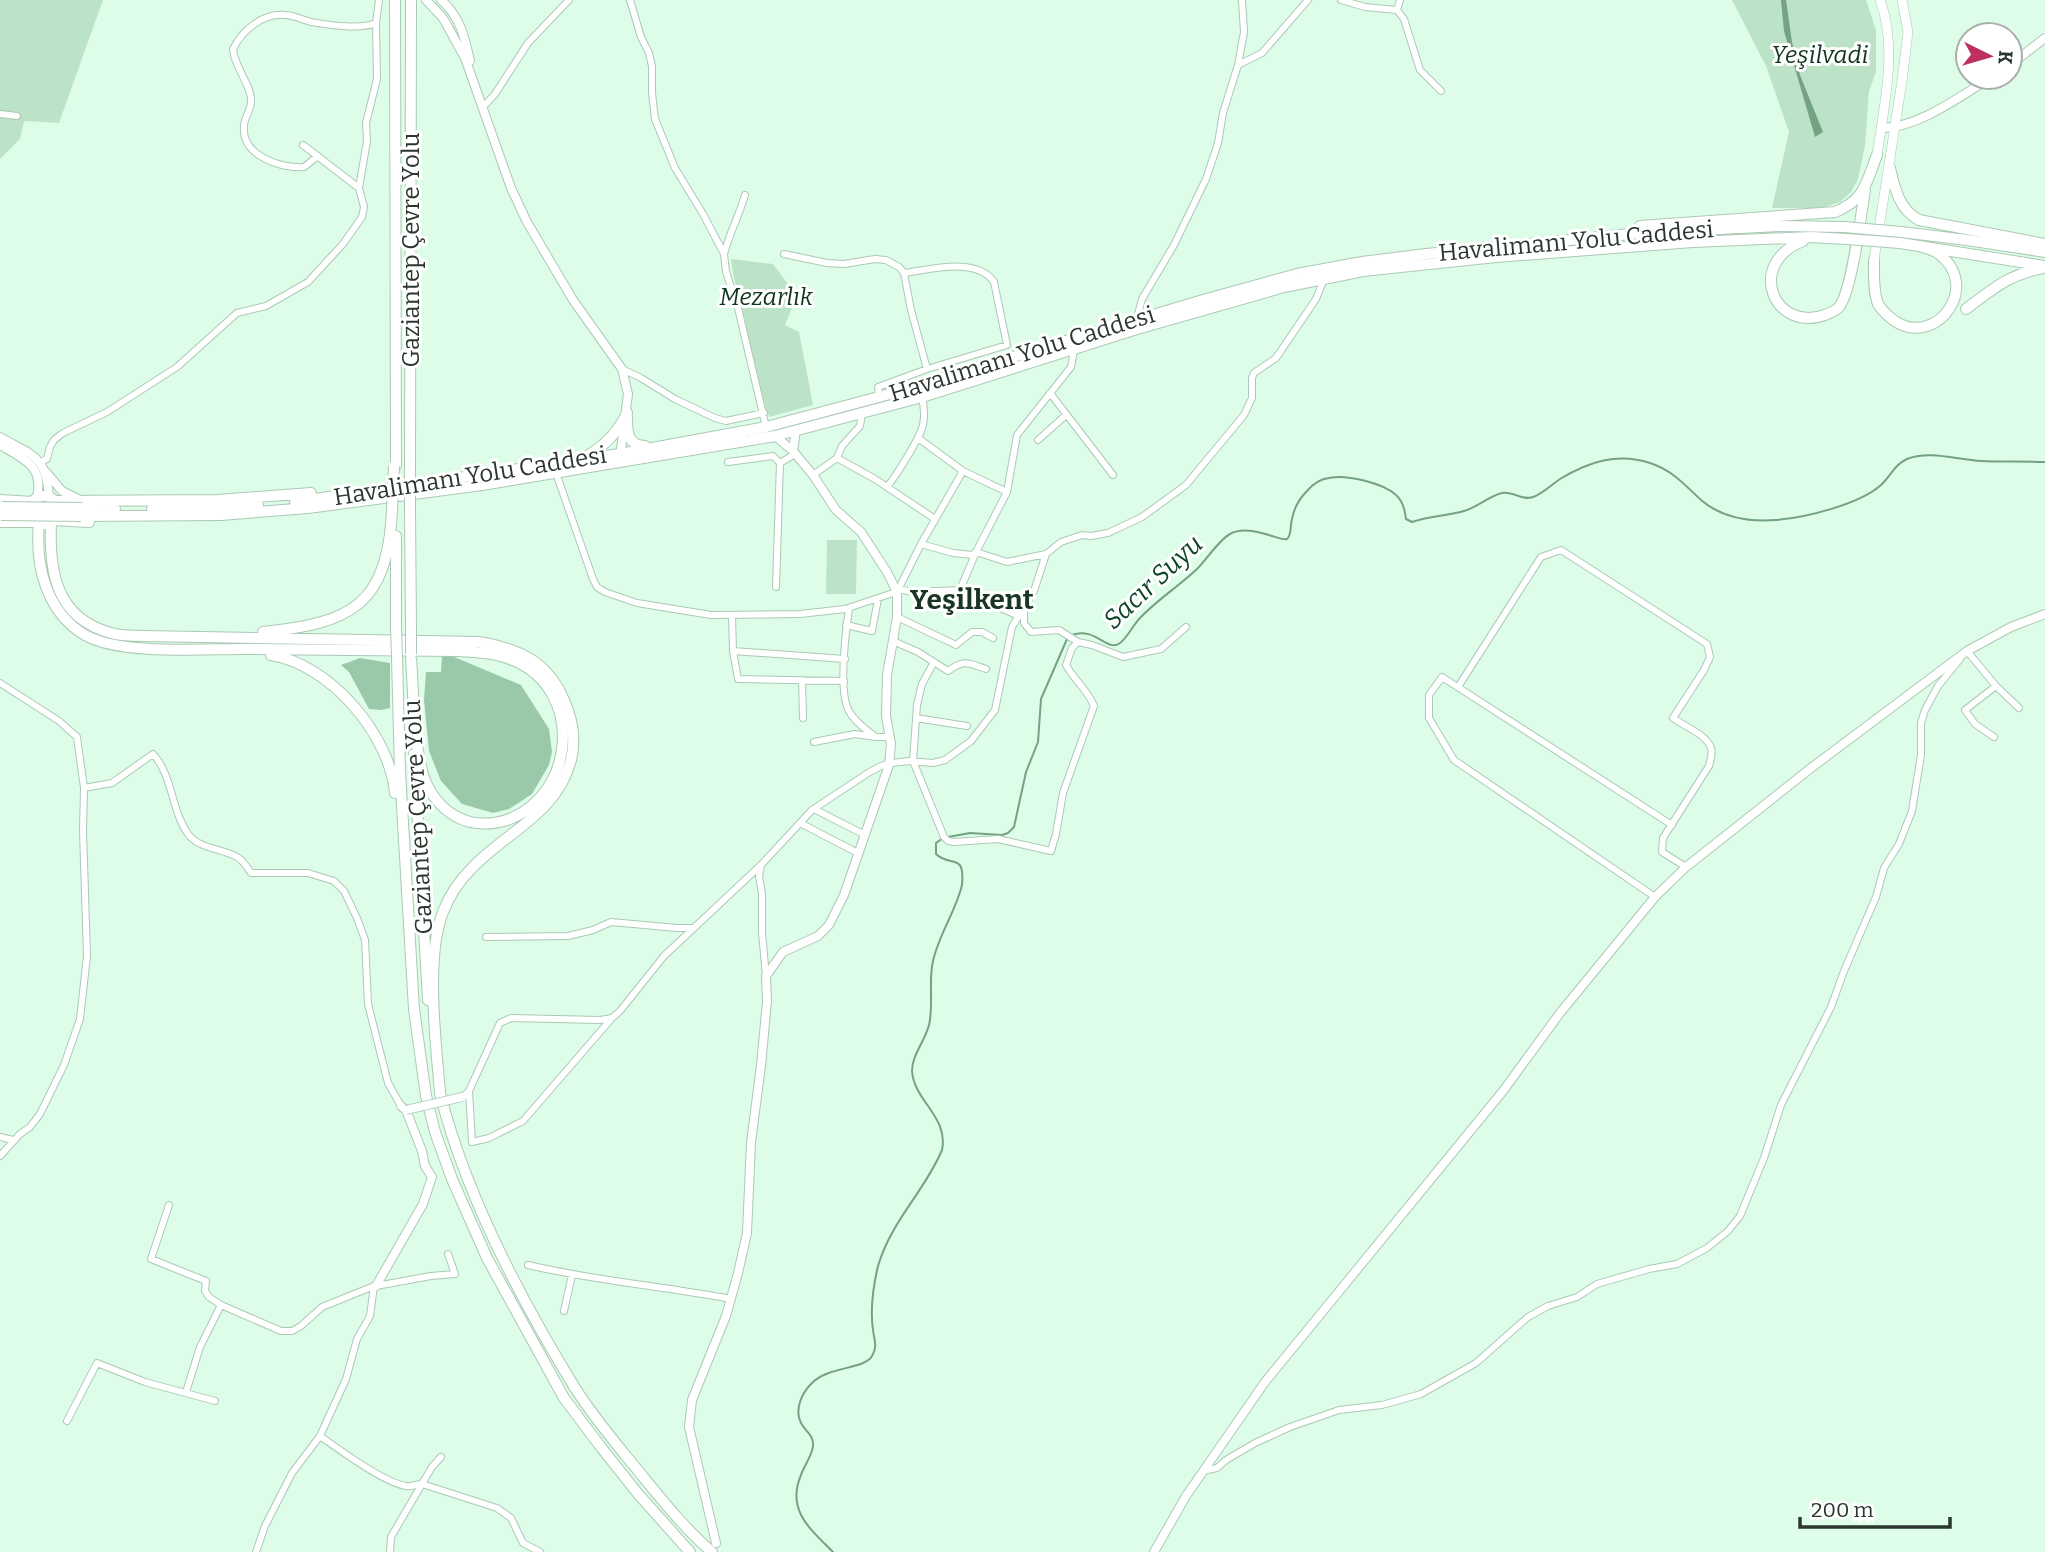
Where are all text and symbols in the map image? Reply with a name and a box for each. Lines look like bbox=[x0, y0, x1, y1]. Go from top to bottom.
north arrow bbox=[1954, 21, 2024, 91]
park label: Yeşilvadi bbox=[1772, 41, 1869, 69]
text: K bbox=[1993, 50, 2017, 66]
street label: Gaziantep Çevre Yolu bbox=[397, 132, 425, 367]
street label: Havalimanı Yolu Caddesi bbox=[1437, 215, 1715, 267]
park label: Mezarlık bbox=[719, 283, 814, 311]
street label: Havalimanı Yolu Caddesi bbox=[886, 300, 1158, 408]
street label: Havalimanı Yolu Caddesi bbox=[331, 441, 609, 511]
water label: Sacır Suyu bbox=[1097, 528, 1209, 636]
district label: Yeşilkent bbox=[910, 583, 1034, 616]
street label: Gaziantep Çevre Yolu bbox=[398, 699, 438, 935]
scale bar bbox=[1800, 1486, 1951, 1530]
text: 200 m bbox=[1811, 1497, 1874, 1523]

